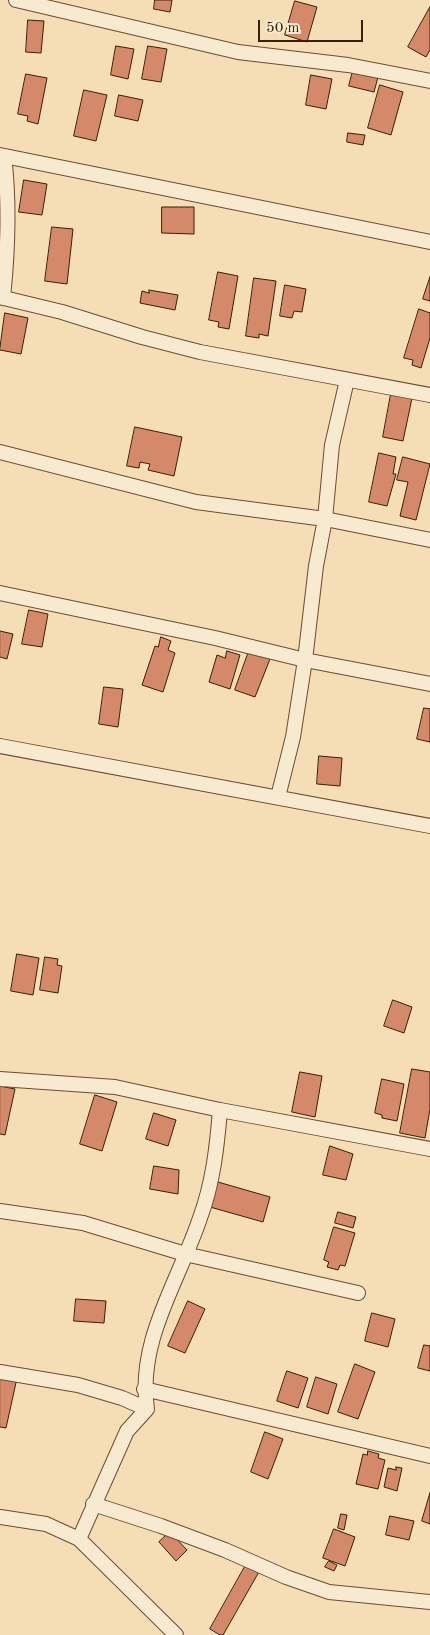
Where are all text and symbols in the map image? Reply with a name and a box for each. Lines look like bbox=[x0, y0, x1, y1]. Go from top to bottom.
scale bar bbox=[260, 10, 365, 42]
text: 50 m bbox=[266, 21, 300, 36]

